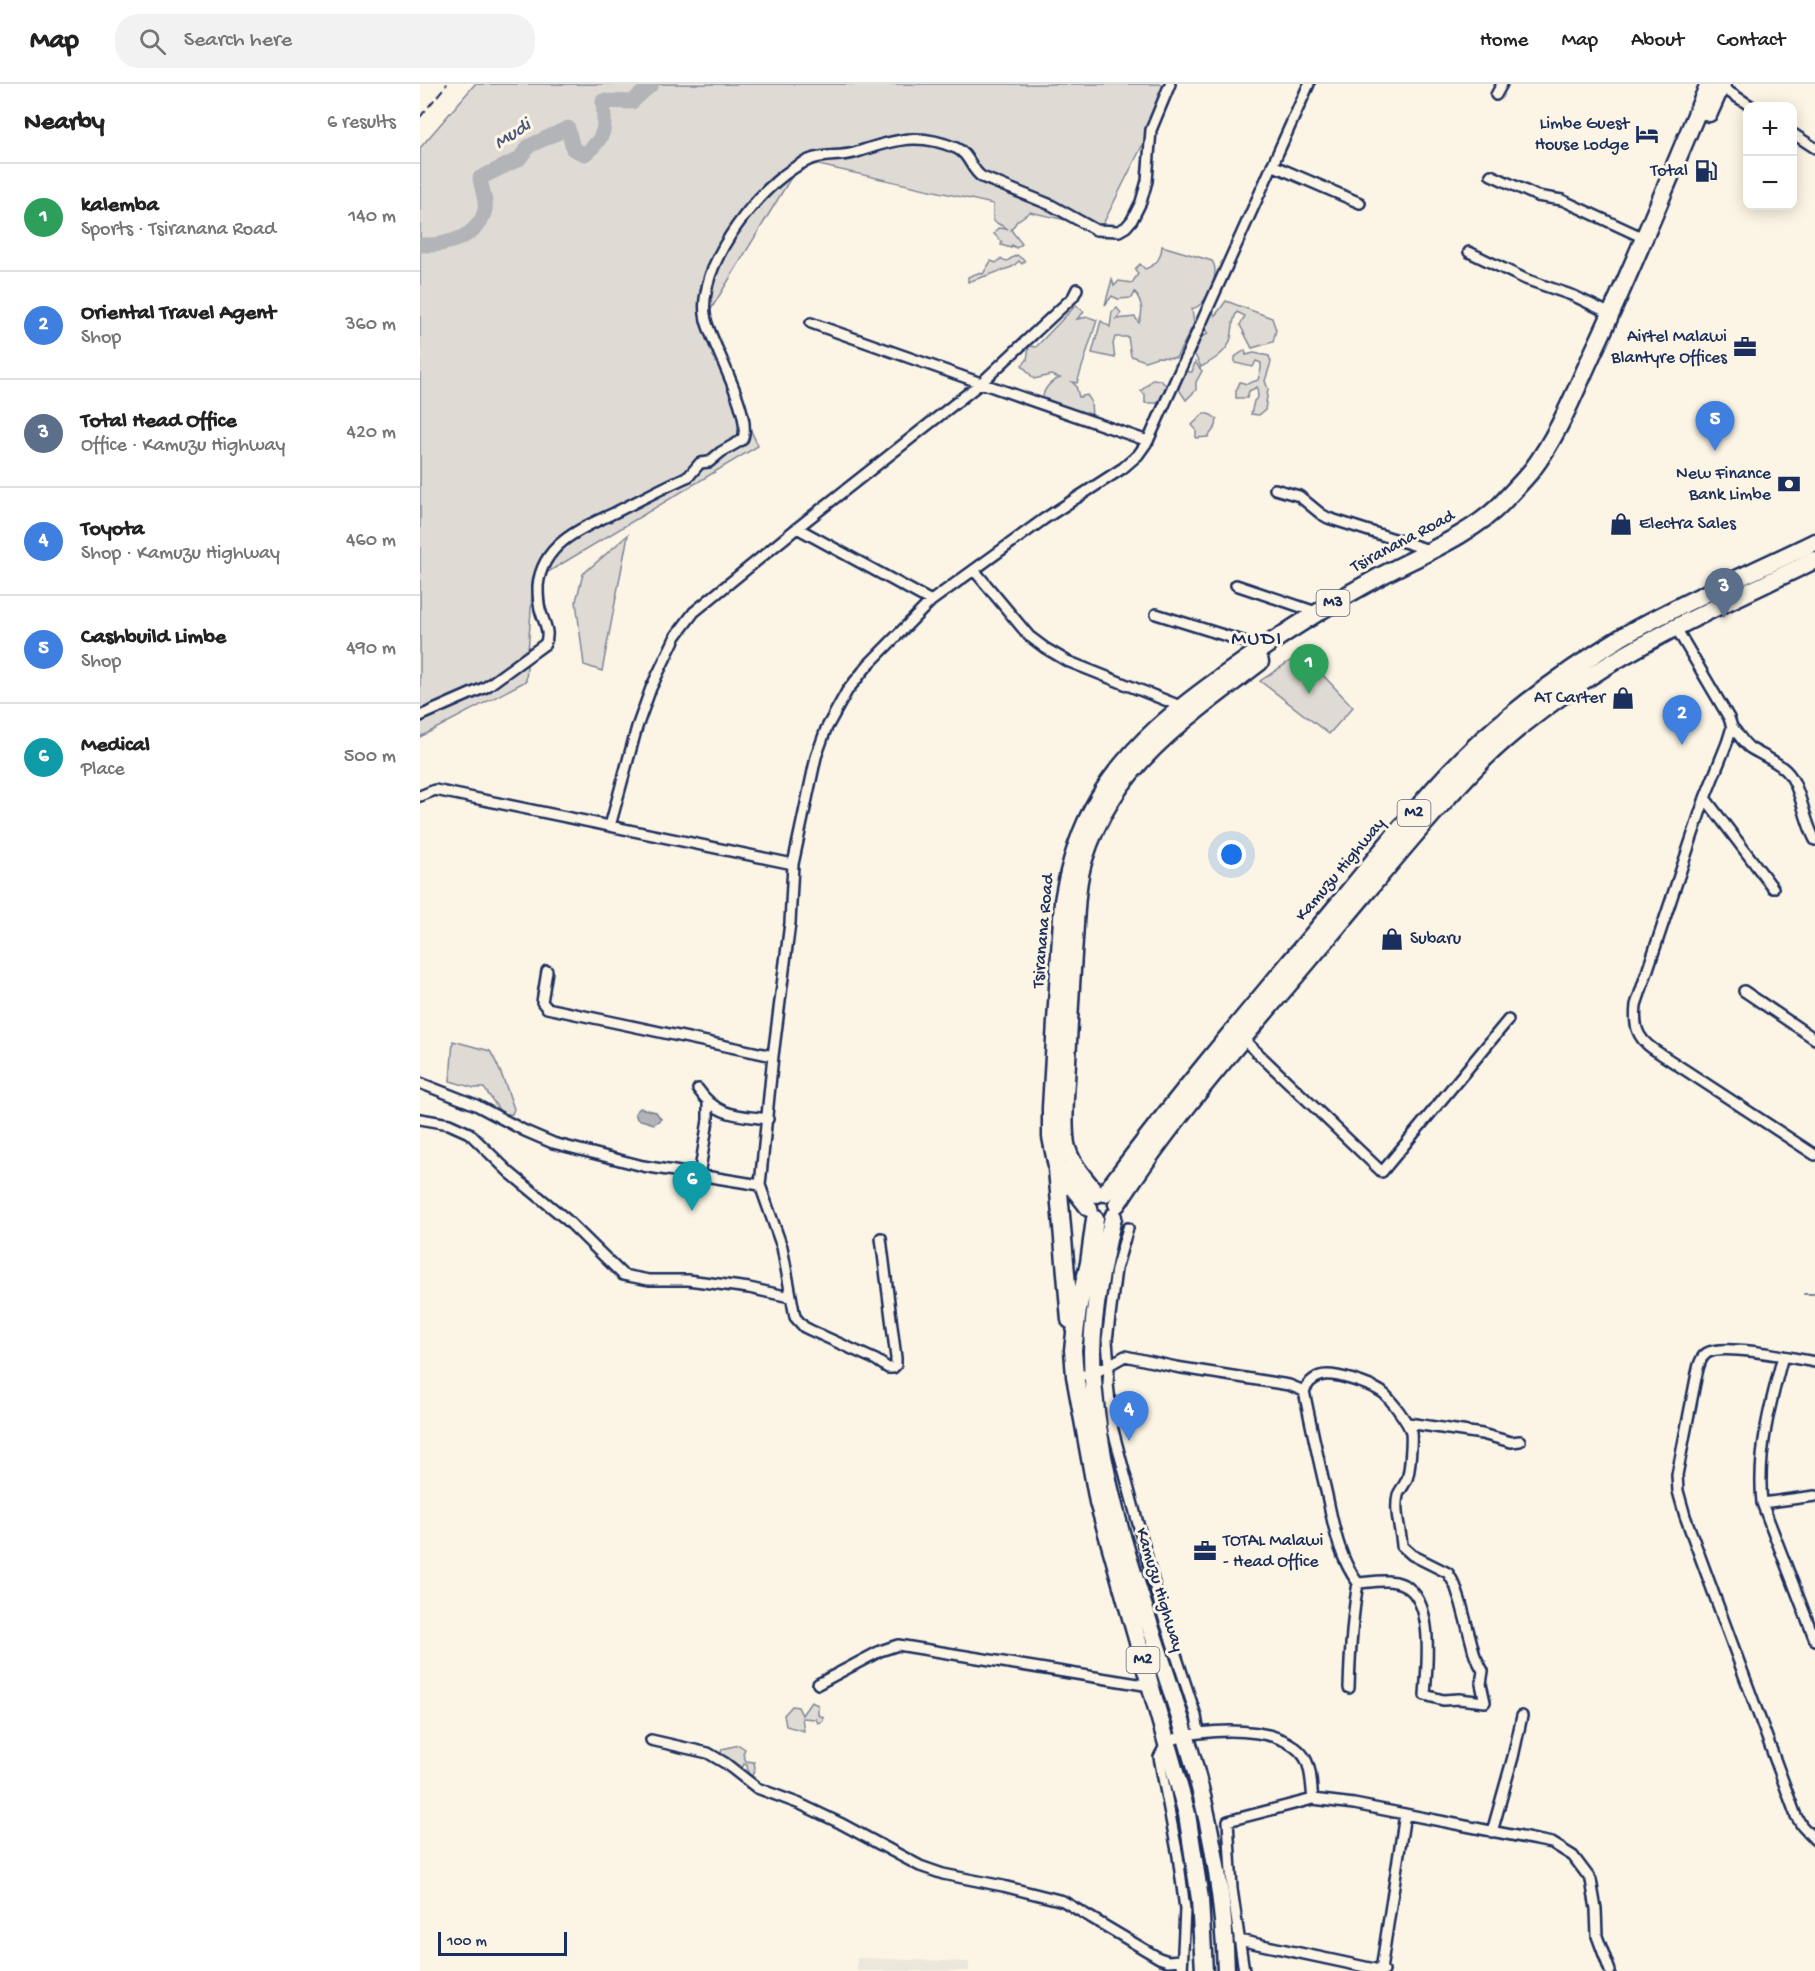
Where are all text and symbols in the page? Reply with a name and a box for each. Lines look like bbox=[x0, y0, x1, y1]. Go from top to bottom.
search box bbox=[115, 14, 535, 68]
text: Map bbox=[30, 25, 79, 58]
icon: search bbox=[136, 25, 169, 58]
text: Search here bbox=[184, 28, 292, 54]
text: Home bbox=[1480, 29, 1528, 54]
text: Map bbox=[1561, 29, 1598, 54]
text: About bbox=[1631, 29, 1684, 54]
text: Contact bbox=[1717, 29, 1785, 54]
map controls bbox=[1743, 102, 1797, 210]
button: + bbox=[1743, 102, 1797, 156]
text: Nearby bbox=[24, 108, 105, 139]
text: 6 results bbox=[327, 112, 396, 135]
water label: Mudi bbox=[490, 113, 538, 155]
place label: Limbe Guest House Lodge bbox=[1535, 114, 1631, 156]
hotel icon: Limbe Guest House Lodge bbox=[1634, 121, 1660, 147]
button: − bbox=[1743, 156, 1797, 210]
fuel station icon: Total bbox=[1693, 158, 1719, 184]
place label: Total bbox=[1649, 161, 1688, 182]
text: kalemba bbox=[81, 193, 159, 219]
text: 1 bbox=[39, 206, 48, 229]
text: 140 m bbox=[348, 206, 396, 229]
text: Sports · Tsiranana Road bbox=[81, 219, 276, 242]
text: Oriental Travel Agent bbox=[81, 301, 276, 327]
text: 2 bbox=[39, 314, 48, 337]
text: 360 m bbox=[345, 314, 396, 337]
text: Shop bbox=[81, 327, 121, 350]
place label: Airtel Malawi Blantyre Offices bbox=[1610, 327, 1728, 369]
office icon: Airtel Malawi Blantyre Offices bbox=[1732, 334, 1758, 360]
pin: 5 bbox=[1696, 402, 1734, 451]
text: Total Head Office bbox=[81, 409, 237, 435]
text: 3 bbox=[38, 422, 49, 445]
text: 420 m bbox=[346, 422, 396, 445]
text: Office · Kamuzu Highway bbox=[81, 435, 285, 458]
place label: New Finance Bank Limbe bbox=[1676, 464, 1772, 506]
bank icon: New Finance Bank Limbe bbox=[1776, 471, 1802, 497]
street label: Tsiranana Road bbox=[1347, 505, 1460, 579]
shop icon: Electra Sales bbox=[1608, 511, 1634, 537]
place label: Electra Sales bbox=[1639, 514, 1737, 535]
text: Toyota bbox=[81, 517, 144, 543]
text: 4 bbox=[39, 530, 48, 553]
text: 460 m bbox=[346, 530, 396, 553]
text: Shop · Kamuzu Highway bbox=[81, 543, 280, 566]
pin: 3 bbox=[1704, 568, 1744, 618]
road number: M3 bbox=[1316, 590, 1350, 616]
text: Cashbuild Limbe bbox=[81, 625, 226, 651]
district label: MUDI bbox=[1231, 628, 1283, 653]
text: 5 bbox=[38, 638, 49, 661]
text: 490 m bbox=[346, 638, 396, 661]
pin: 1 bbox=[1290, 644, 1328, 694]
text: Shop bbox=[81, 651, 121, 674]
shop icon: AT Carter bbox=[1610, 685, 1636, 711]
place label: AT Carter bbox=[1534, 688, 1607, 709]
pin: 2 bbox=[1662, 696, 1702, 745]
text: Medical bbox=[81, 733, 150, 759]
text: 6 bbox=[38, 746, 49, 769]
text: 500 m bbox=[344, 746, 396, 769]
text: Place bbox=[81, 759, 125, 782]
road number: M2 bbox=[1398, 800, 1430, 826]
street label: Kamuzu Highway bbox=[1292, 814, 1390, 926]
your location bbox=[1217, 840, 1246, 869]
street label: Tsiranana Road bbox=[1028, 872, 1060, 990]
shop icon: Subaru bbox=[1379, 926, 1405, 952]
place label: Subaru bbox=[1410, 929, 1462, 950]
pin: 6 bbox=[672, 1162, 712, 1211]
pin: 4 bbox=[1110, 1392, 1148, 1441]
street label: Kamuzu Highway bbox=[1130, 1525, 1188, 1655]
place label: TOTAL Malawi - Head Office bbox=[1222, 1531, 1324, 1573]
office icon: TOTAL Malawi - Head Office bbox=[1192, 1538, 1218, 1564]
road number: M2 bbox=[1126, 1647, 1160, 1673]
scale bar bbox=[438, 1929, 567, 1956]
text: 100 m bbox=[447, 1933, 487, 1952]

